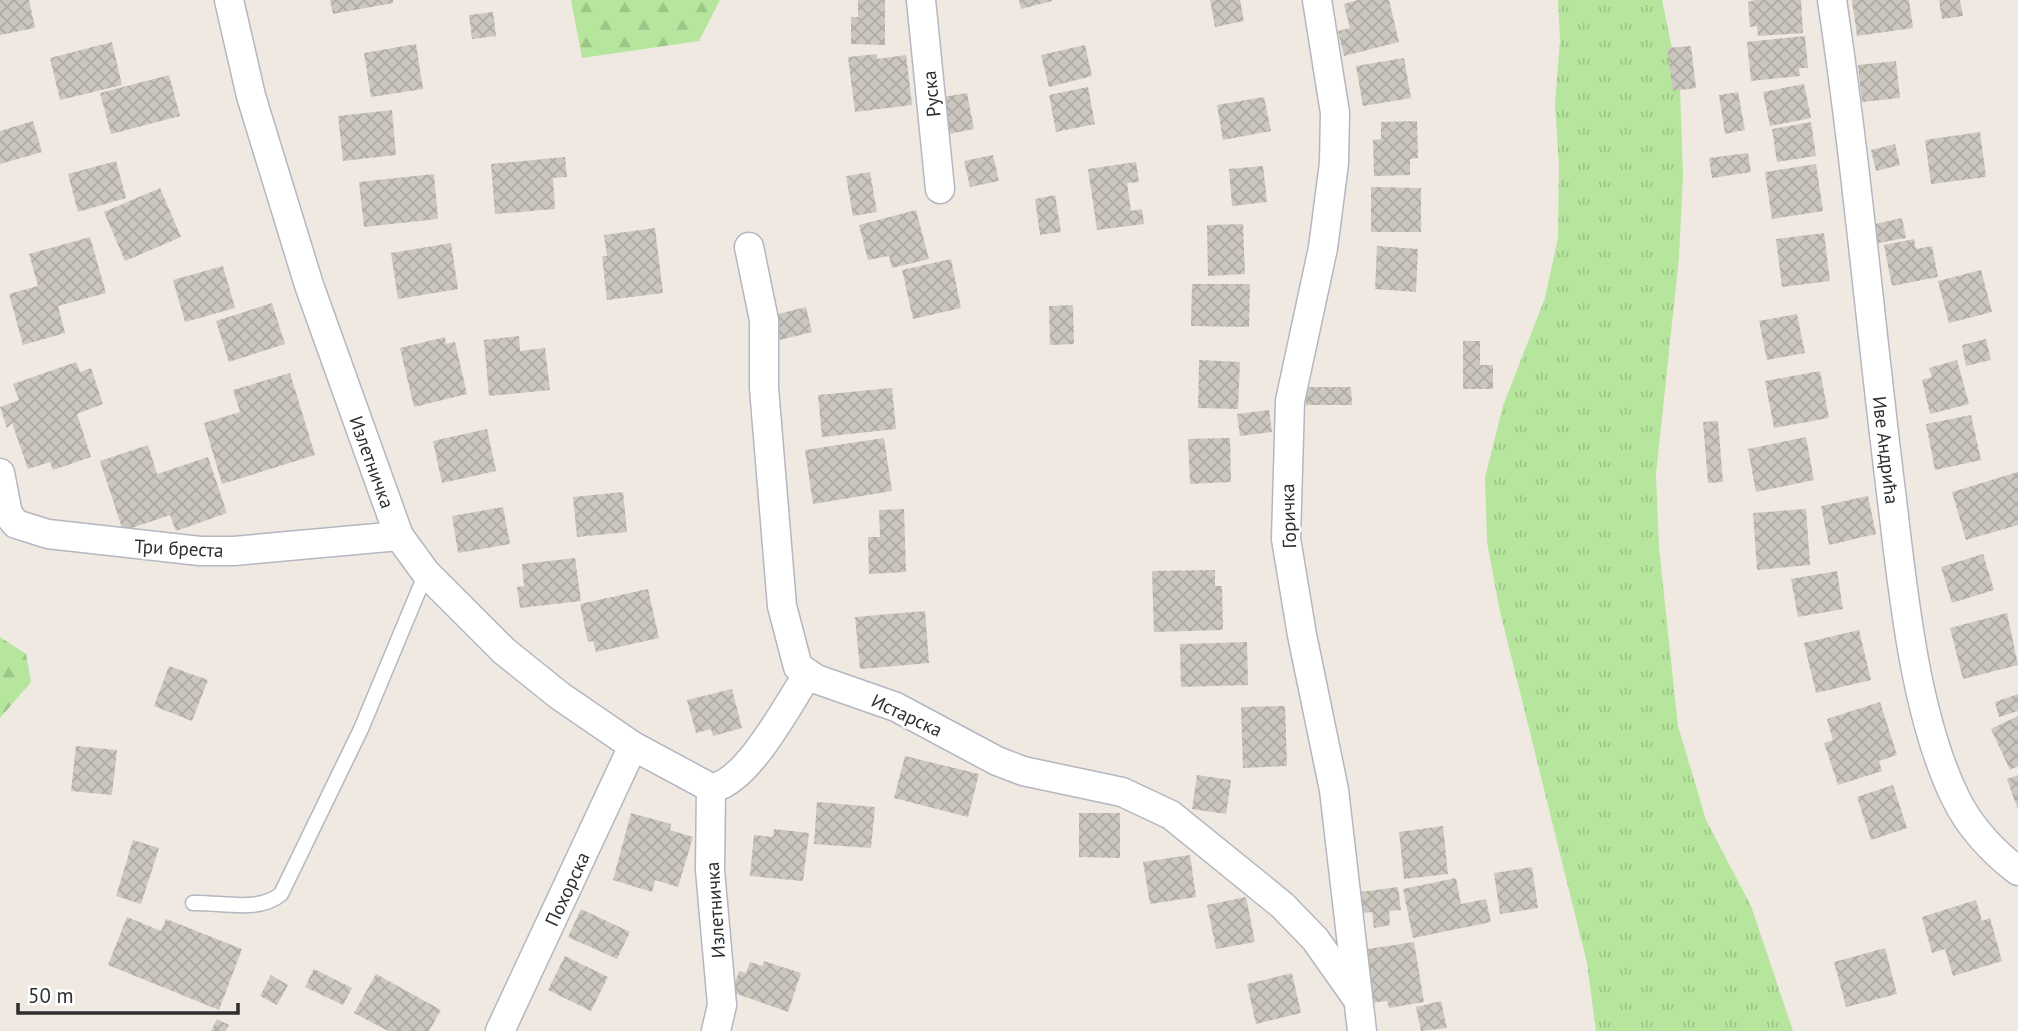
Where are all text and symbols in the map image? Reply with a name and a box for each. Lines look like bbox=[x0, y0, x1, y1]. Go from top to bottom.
street label: Руска bbox=[917, 70, 945, 118]
street label: Иве Андрића bbox=[1867, 395, 1905, 505]
street label: Излетничка bbox=[344, 413, 400, 511]
street label: Горичка bbox=[1275, 483, 1301, 549]
street label: Три бреста bbox=[134, 534, 224, 562]
street label: Истарска bbox=[868, 688, 946, 742]
street label: Похорска bbox=[539, 848, 595, 930]
street label: Излетничка bbox=[700, 861, 730, 959]
scale bar bbox=[18, 972, 238, 1016]
text: 50 m bbox=[28, 982, 74, 1009]

